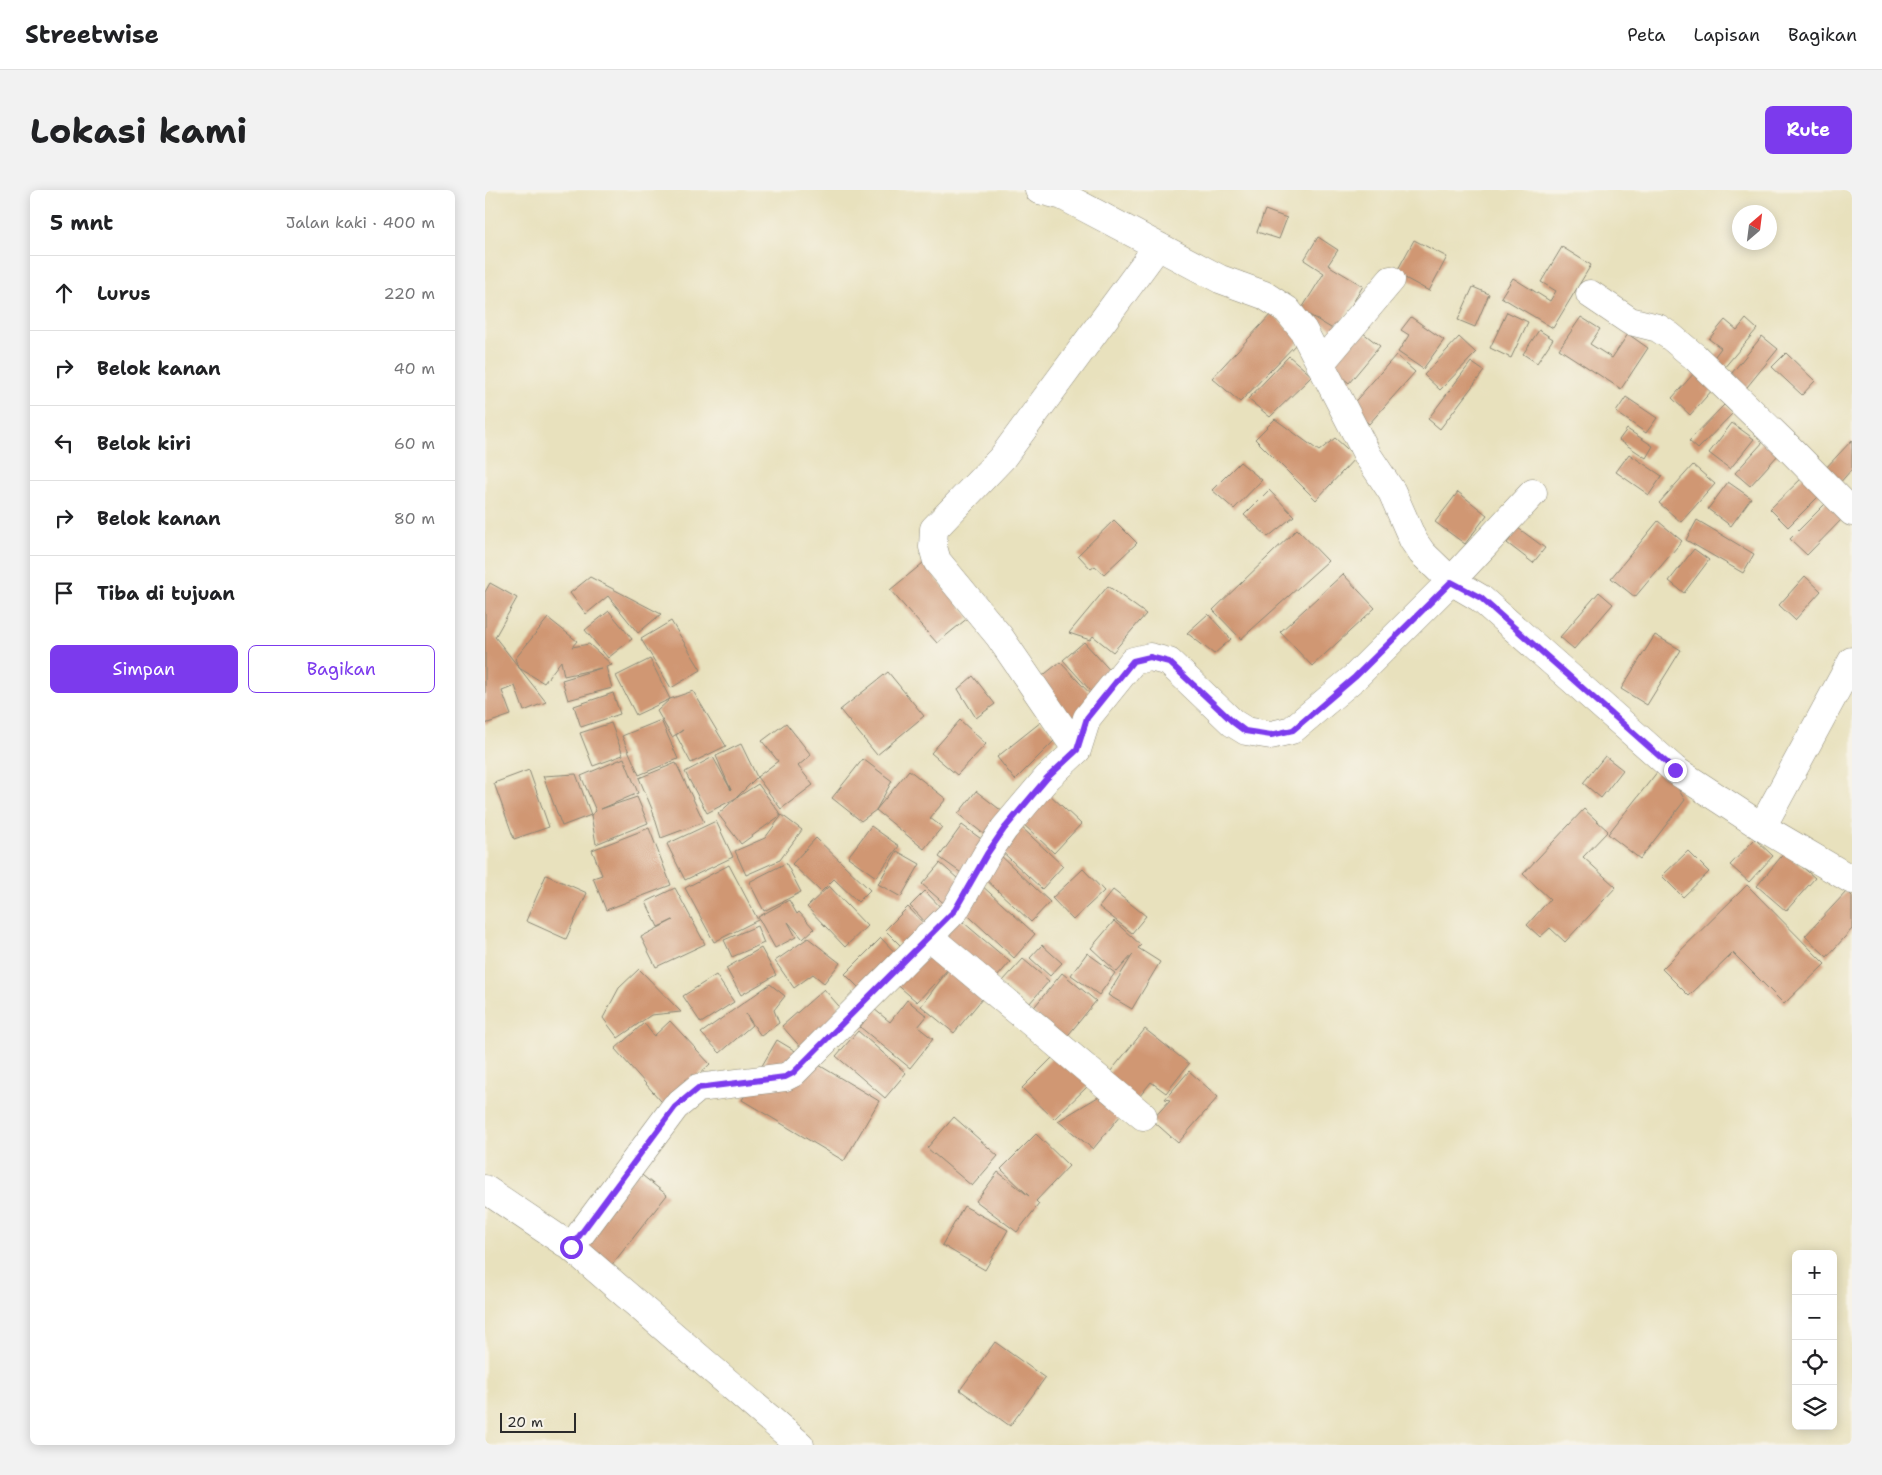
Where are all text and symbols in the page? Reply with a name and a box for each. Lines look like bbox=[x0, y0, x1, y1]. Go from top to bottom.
text: Streetwise bbox=[25, 19, 159, 51]
text: Peta bbox=[1627, 23, 1666, 47]
text: Lapisan bbox=[1694, 23, 1760, 47]
text: Bagikan bbox=[1788, 23, 1857, 47]
button: Rute bbox=[1765, 106, 1852, 154]
text: Lokasi kami bbox=[30, 107, 247, 154]
north arrow bbox=[1732, 205, 1777, 250]
text: 5 mnt bbox=[50, 209, 113, 237]
text: Jalan kaki · 400 m bbox=[286, 212, 435, 233]
icon: ahead bbox=[50, 279, 78, 307]
text: Lurus bbox=[97, 281, 151, 306]
text: 220 m bbox=[383, 283, 435, 304]
icon: right bbox=[50, 354, 78, 382]
text: Belok kanan bbox=[97, 356, 221, 381]
text: 40 m bbox=[393, 358, 435, 379]
icon: left bbox=[50, 429, 78, 457]
text: Belok kiri bbox=[97, 431, 191, 456]
text: 60 m bbox=[394, 433, 435, 454]
icon: right bbox=[50, 504, 78, 532]
text: Belok kanan bbox=[97, 506, 221, 531]
text: 80 m bbox=[394, 508, 435, 529]
icon: arrive bbox=[50, 579, 78, 607]
text: Tiba di tujuan bbox=[97, 581, 235, 606]
button: Simpan bbox=[50, 645, 238, 693]
button: Bagikan bbox=[248, 645, 435, 693]
route end bbox=[1664, 759, 1687, 782]
route start bbox=[560, 1236, 583, 1259]
map controls bbox=[1792, 1250, 1837, 1430]
button: + bbox=[1792, 1250, 1837, 1295]
button: − bbox=[1792, 1295, 1837, 1340]
button: locate bbox=[1792, 1340, 1837, 1385]
button: layers bbox=[1792, 1385, 1837, 1430]
scale bar bbox=[500, 1410, 576, 1433]
text: 20 m bbox=[507, 1413, 543, 1431]

